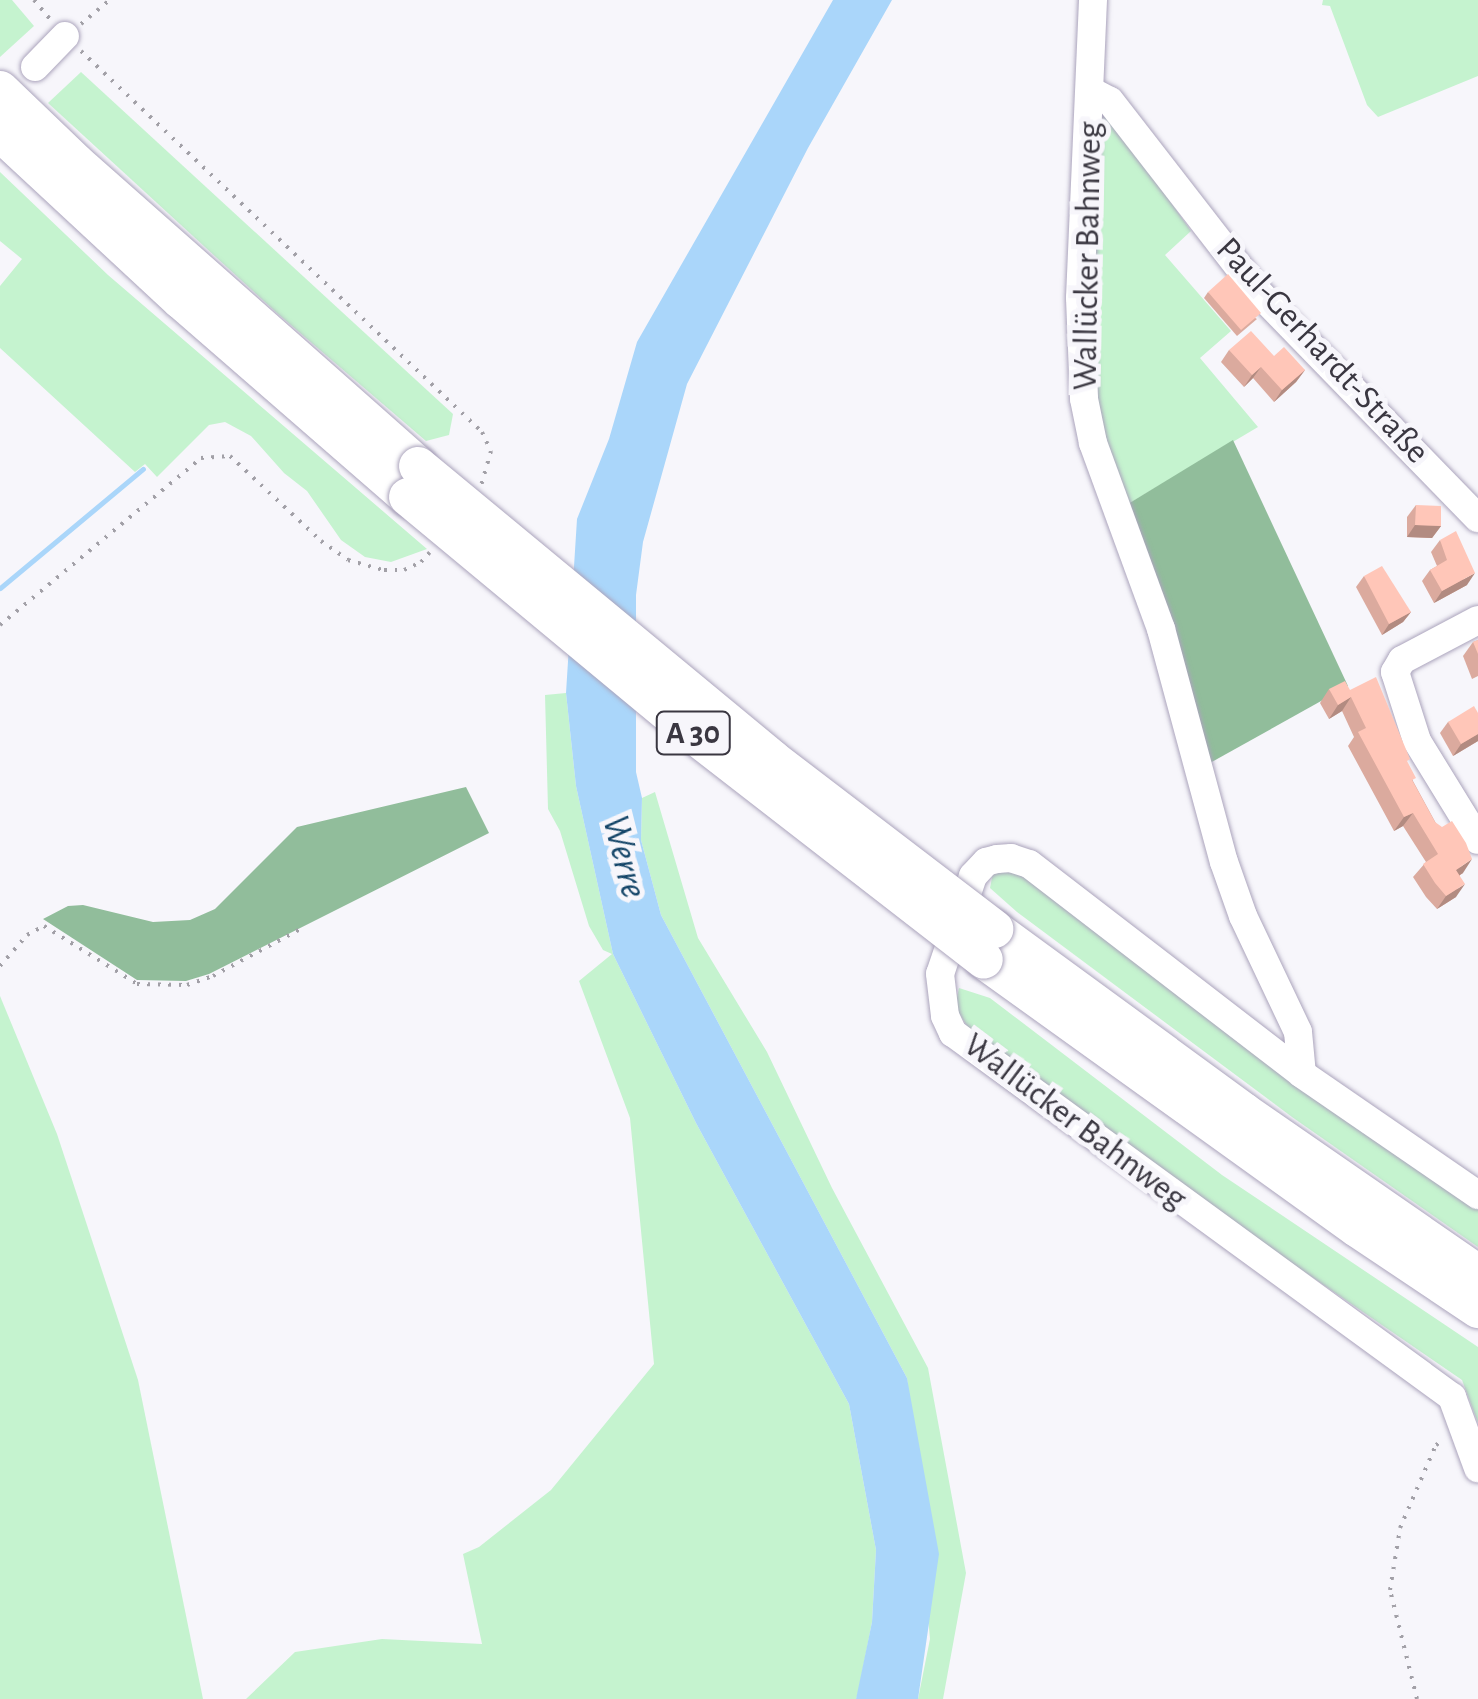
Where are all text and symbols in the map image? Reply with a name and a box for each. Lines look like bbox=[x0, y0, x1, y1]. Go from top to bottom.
street label: Wallücker Bahnweg bbox=[1065, 121, 1111, 391]
street label: Paul-Gerhardt-Straße bbox=[1207, 229, 1437, 473]
road number: A 30 bbox=[656, 706, 730, 760]
water label: Werre bbox=[591, 811, 655, 903]
street label: Wallücker Bahnweg bbox=[955, 1024, 1195, 1220]

